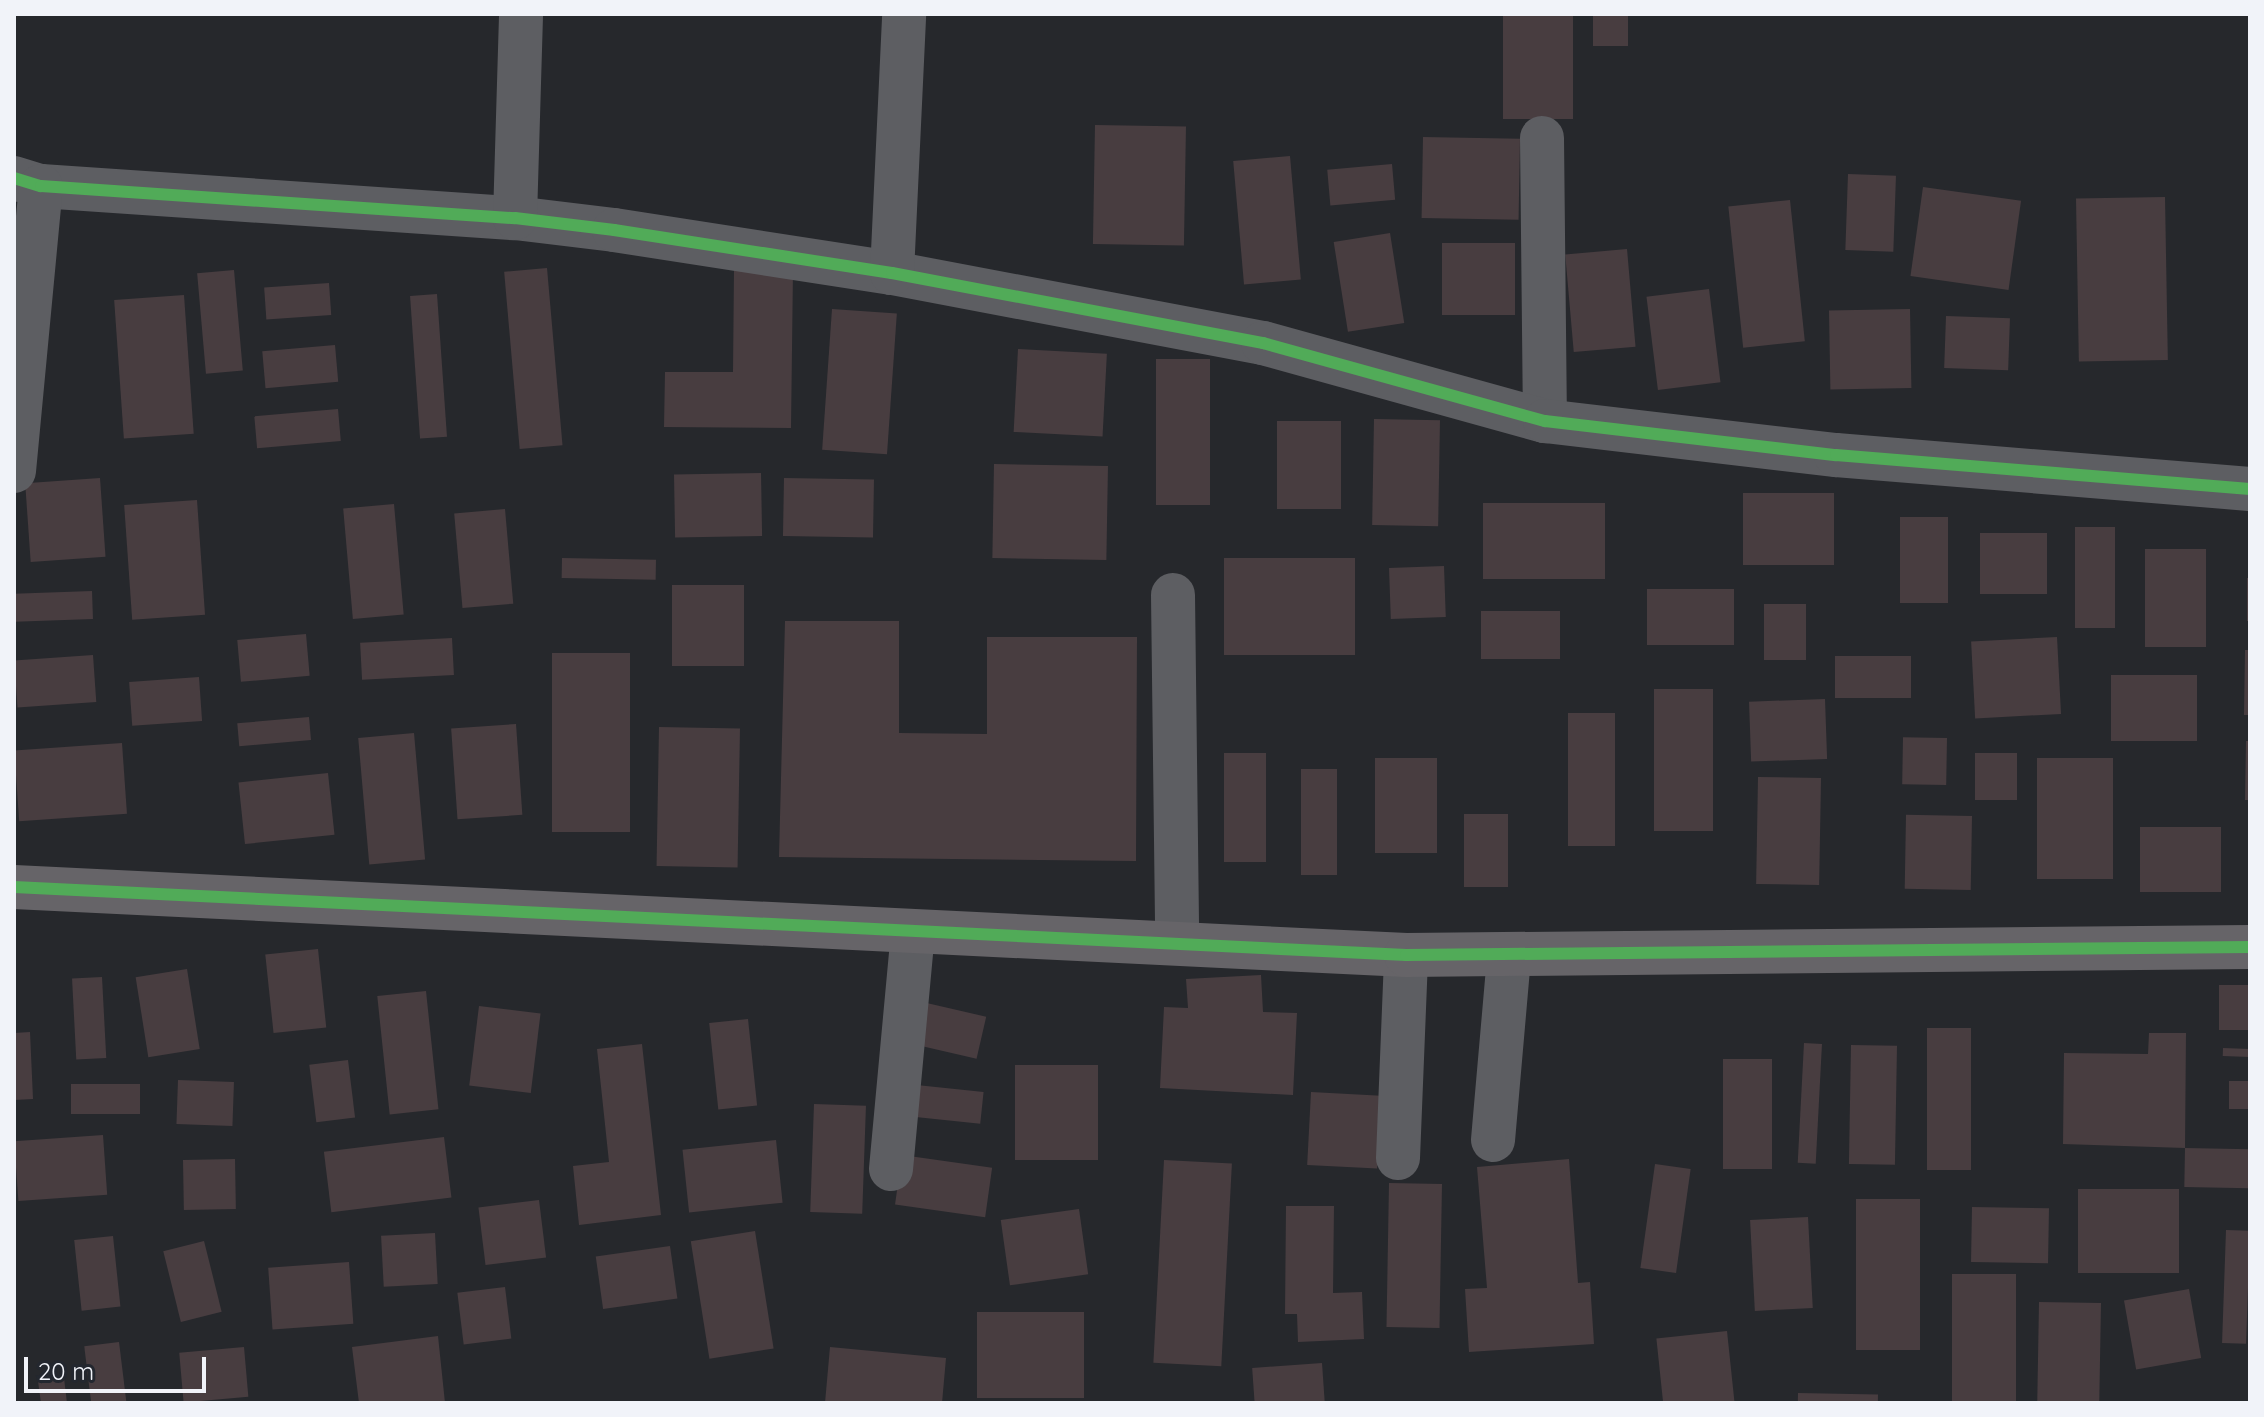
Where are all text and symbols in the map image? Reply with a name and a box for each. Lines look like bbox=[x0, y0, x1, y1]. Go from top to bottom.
scale bar bbox=[28, 1341, 210, 1391]
text: 20 m bbox=[38, 1356, 94, 1386]

